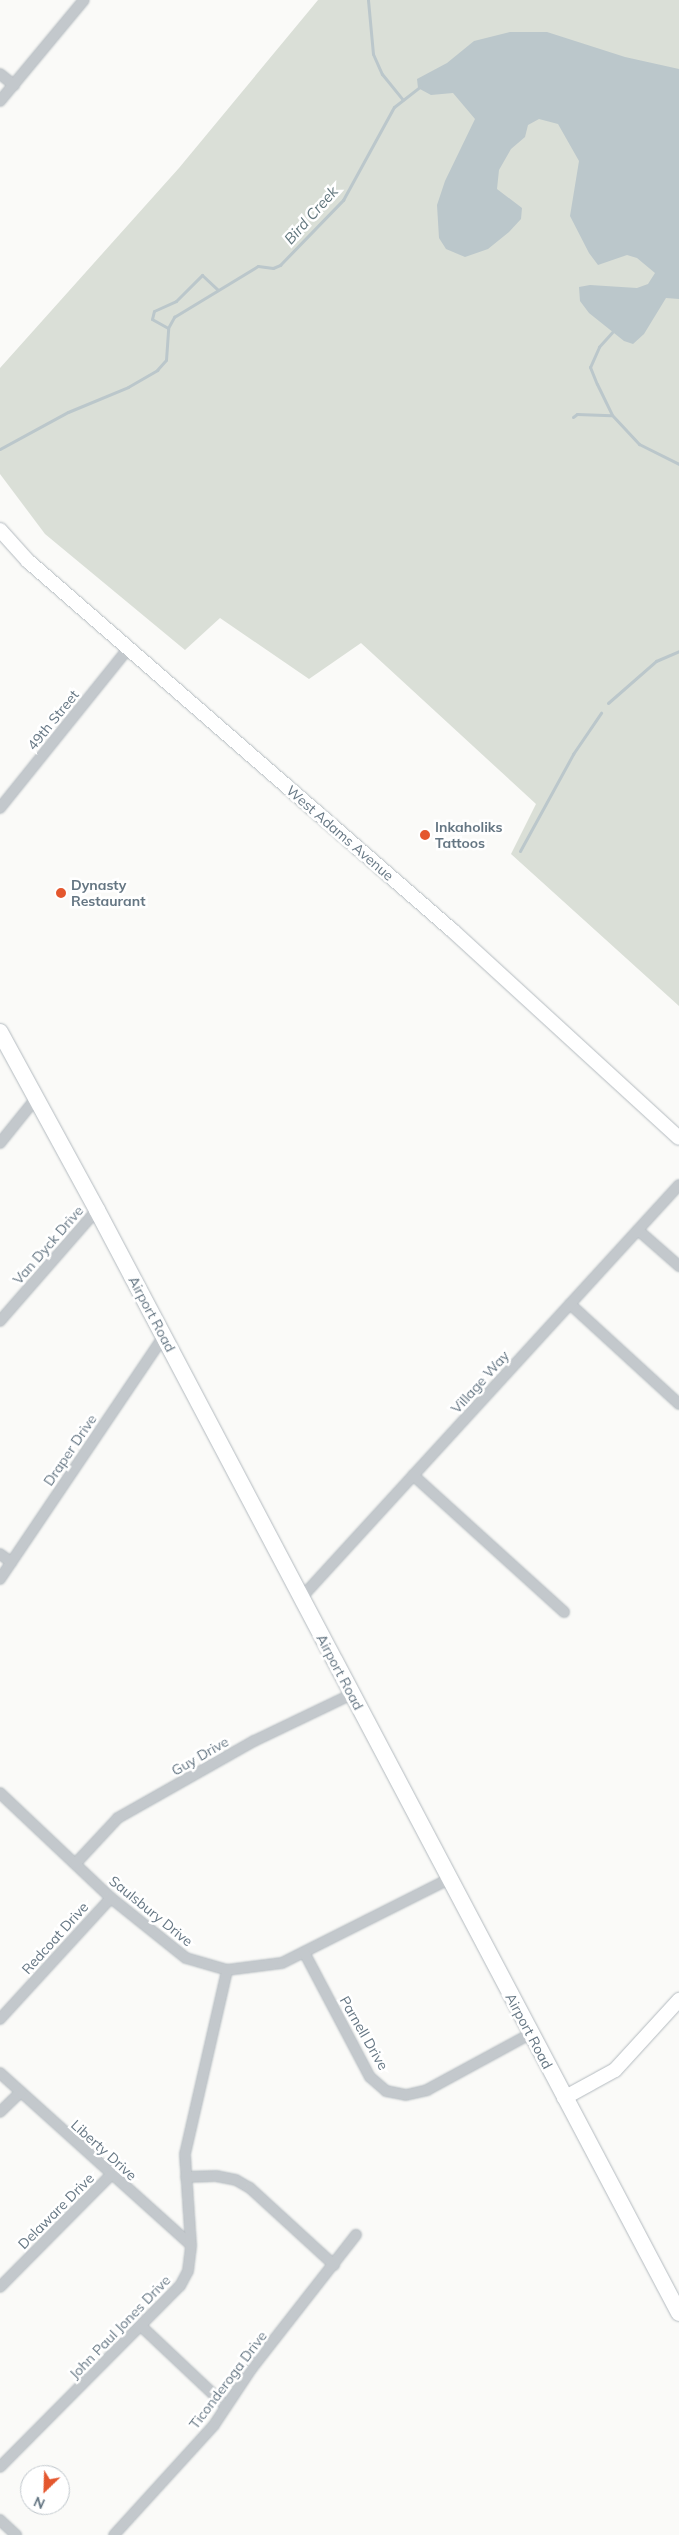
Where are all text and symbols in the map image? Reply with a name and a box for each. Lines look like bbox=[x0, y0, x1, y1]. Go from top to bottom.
water label: Bird Creek bbox=[280, 182, 342, 248]
street label: 49th Street bbox=[24, 687, 82, 753]
street label: West Adams Avenue bbox=[283, 782, 397, 884]
place label: Inkaholiks Tattoos bbox=[435, 819, 502, 852]
marker: Inkaholiks Tattoos bbox=[419, 829, 431, 841]
place label: Dynasty Restaurant bbox=[71, 877, 145, 910]
marker: Dynasty Restaurant bbox=[55, 887, 67, 899]
street label: Van Dyck Drive bbox=[9, 1202, 87, 1288]
street label: Airport Road bbox=[125, 1273, 179, 1355]
street label: Village Way bbox=[448, 1347, 512, 1417]
street label: Draper Drive bbox=[40, 1411, 100, 1489]
street label: Airport Road bbox=[313, 1631, 367, 1713]
street label: Guy Drive bbox=[168, 1733, 232, 1779]
street label: Saulsbury Drive bbox=[106, 1872, 196, 1950]
street label: Redcoat Drive bbox=[18, 1899, 92, 1977]
street label: Airport Road bbox=[502, 1990, 556, 2072]
street label: Parnell Drive bbox=[336, 1993, 392, 2073]
street label: Liberty Drive bbox=[68, 2116, 140, 2184]
street label: Delaware Drive bbox=[15, 2170, 97, 2252]
street label: John Paul Jones Drive bbox=[66, 2272, 174, 2382]
street label: Ticonderoga Drive bbox=[186, 2328, 270, 2432]
north arrow bbox=[20, 2465, 70, 2515]
text: N bbox=[31, 2492, 48, 2513]

